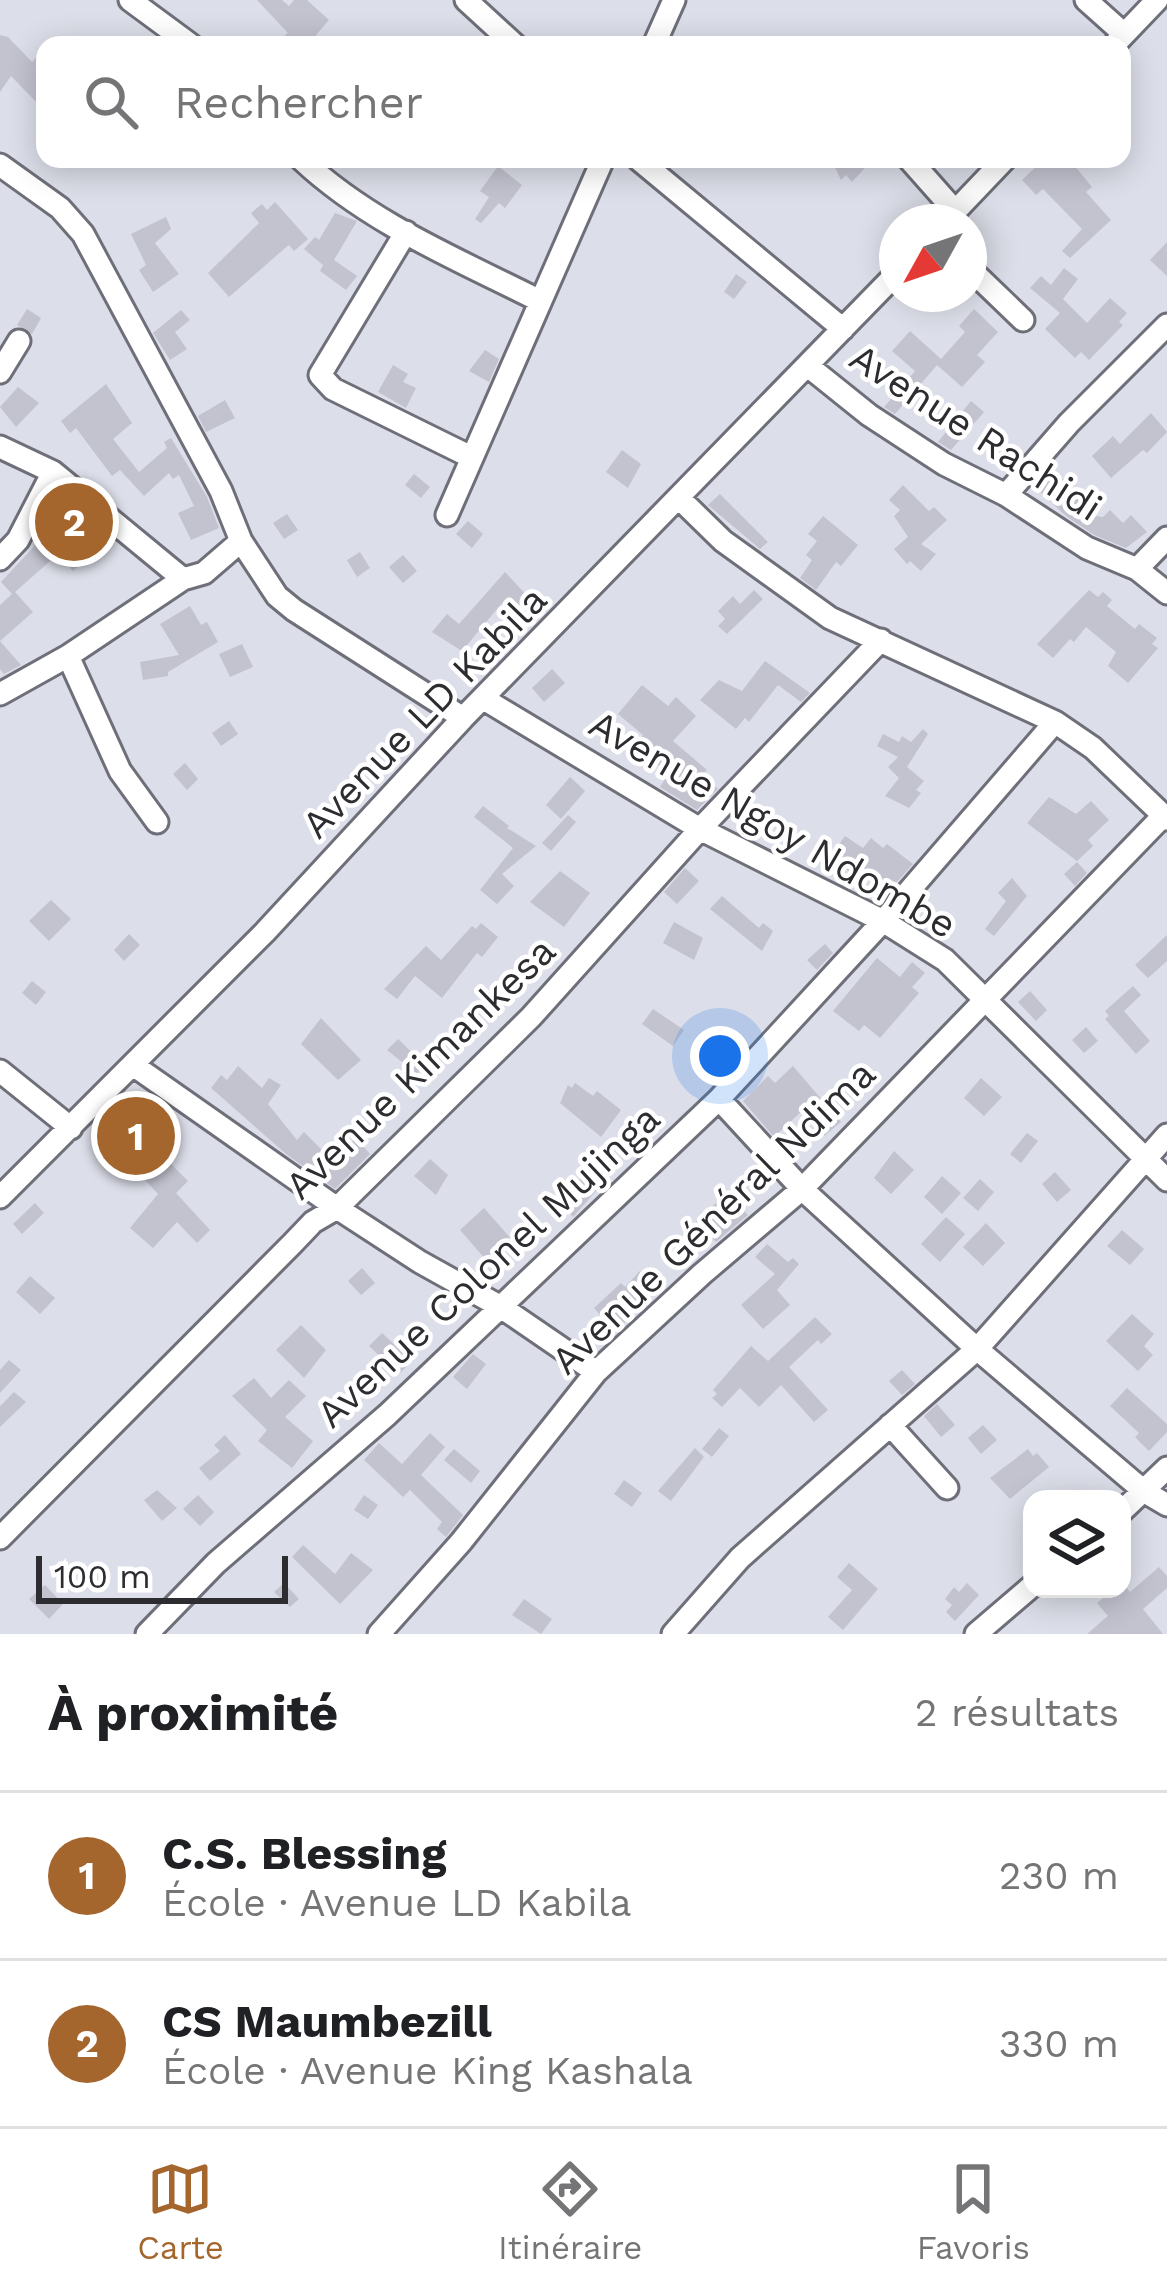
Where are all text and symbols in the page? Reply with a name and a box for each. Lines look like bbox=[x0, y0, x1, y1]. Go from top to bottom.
search box bbox=[36, 36, 1131, 168]
icon: search bbox=[78, 69, 144, 135]
text: Rechercher bbox=[174, 76, 423, 129]
north arrow bbox=[879, 204, 987, 312]
street label: Avenue Rachidi bbox=[842, 334, 1110, 530]
pin: 2 bbox=[35, 477, 113, 567]
street label: Avenue LD Kabila bbox=[293, 577, 555, 847]
street label: Avenue Ngoy Ndombe bbox=[582, 701, 964, 947]
street label: Avenue Kimankesa bbox=[276, 928, 564, 1208]
your location bbox=[690, 1026, 750, 1086]
street label: Avenue Général Ndima bbox=[542, 1051, 884, 1383]
pin: 1 bbox=[97, 1091, 175, 1181]
street label: Avenue Colonel Mujinga bbox=[307, 1095, 669, 1437]
map controls bbox=[1023, 1490, 1131, 1598]
button: layers bbox=[1023, 1490, 1131, 1598]
scale bar bbox=[36, 1550, 288, 1603]
text: 100 m bbox=[54, 1557, 151, 1596]
text: À proximité bbox=[48, 1683, 338, 1742]
text: 2 résultats bbox=[915, 1690, 1119, 1735]
text: C.S. Blessing bbox=[162, 1827, 446, 1880]
text: 1 bbox=[79, 1853, 95, 1898]
text: 230 m bbox=[999, 1853, 1119, 1898]
text: École · Avenue LD Kabila bbox=[162, 1880, 632, 1925]
text: CS Maumbezill bbox=[162, 1995, 492, 2048]
text: 2 bbox=[75, 2021, 99, 2066]
text: 330 m bbox=[999, 2021, 1119, 2066]
text: École · Avenue King Kashala bbox=[162, 2048, 693, 2093]
tab: Carte bbox=[137, 2156, 224, 2267]
tab: Itinéraire bbox=[498, 2156, 642, 2267]
tab: Favoris bbox=[917, 2156, 1030, 2267]

